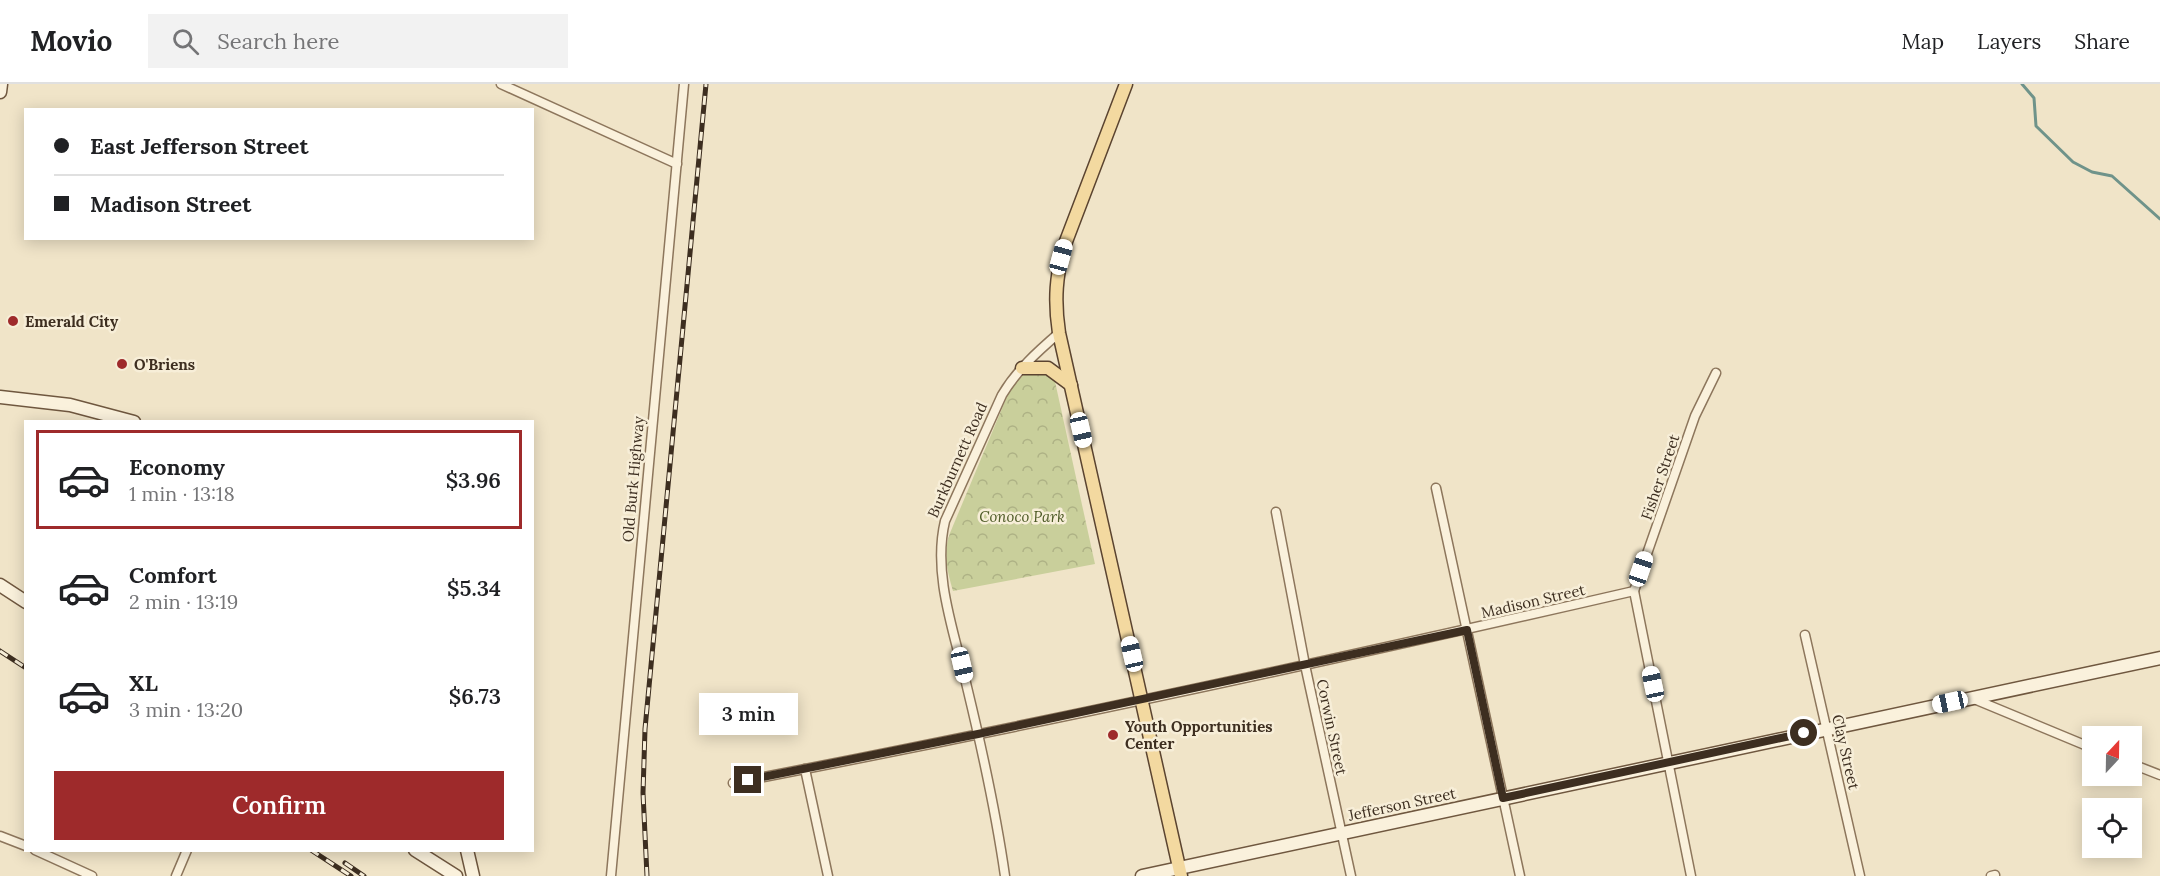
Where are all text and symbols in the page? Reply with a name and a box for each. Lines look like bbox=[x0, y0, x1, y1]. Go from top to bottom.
search box bbox=[148, 14, 568, 68]
text: Movio bbox=[30, 23, 112, 59]
icon: search bbox=[169, 25, 202, 58]
text: Search here bbox=[217, 27, 339, 55]
text: Map bbox=[1901, 28, 1944, 55]
text: Layers bbox=[1977, 28, 2041, 55]
text: Share bbox=[2074, 28, 2130, 55]
text: East Jefferson Street bbox=[90, 132, 309, 160]
text: Madison Street bbox=[90, 190, 251, 218]
car bbox=[1048, 237, 1074, 277]
place label: Emerald City bbox=[25, 312, 119, 331]
marker: Emerald City bbox=[6, 314, 20, 328]
place label: O'Briens bbox=[134, 355, 195, 374]
marker: O'Briens bbox=[115, 357, 129, 371]
street label: Burkburnett Road bbox=[923, 399, 991, 521]
car bbox=[1068, 410, 1094, 450]
street label: Old Burk Highway bbox=[618, 415, 648, 543]
street label: Fisher Street bbox=[1636, 431, 1684, 522]
icon: car bbox=[57, 453, 111, 507]
text: Economy bbox=[129, 453, 225, 481]
text: $3.96 bbox=[446, 466, 501, 494]
text: 1 min · 13:18 bbox=[129, 481, 235, 506]
park label: Conoco Park bbox=[979, 507, 1065, 526]
car bbox=[1627, 549, 1655, 589]
icon: car bbox=[57, 561, 111, 615]
text: Comfort bbox=[129, 561, 217, 589]
text: $5.34 bbox=[447, 574, 501, 602]
street label: Madison Street bbox=[1479, 580, 1587, 622]
text: 2 min · 13:19 bbox=[129, 589, 238, 614]
car bbox=[1119, 634, 1145, 674]
car bbox=[949, 645, 975, 685]
car bbox=[1640, 665, 1666, 703]
icon: car bbox=[57, 669, 111, 723]
text: XL bbox=[129, 669, 158, 697]
street label: Corwin Street bbox=[1313, 677, 1351, 777]
text: $6.73 bbox=[449, 682, 501, 710]
car bbox=[1931, 689, 1969, 715]
callout: 3 min bbox=[698, 693, 798, 735]
text: 3 min · 13:20 bbox=[129, 697, 243, 722]
text: 3 min bbox=[722, 701, 775, 726]
street label: Clay Street bbox=[1828, 713, 1864, 792]
place label: Youth Opportunities Center bbox=[1125, 717, 1273, 753]
route start bbox=[1790, 719, 1817, 746]
north arrow bbox=[2082, 726, 2142, 786]
map controls bbox=[2082, 726, 2142, 858]
marker: Youth Opportunities Center bbox=[1106, 728, 1120, 742]
route end bbox=[734, 766, 761, 793]
button: Confirm bbox=[54, 771, 504, 840]
street label: Jefferson Street bbox=[1345, 783, 1458, 825]
button: locate bbox=[2082, 798, 2142, 858]

